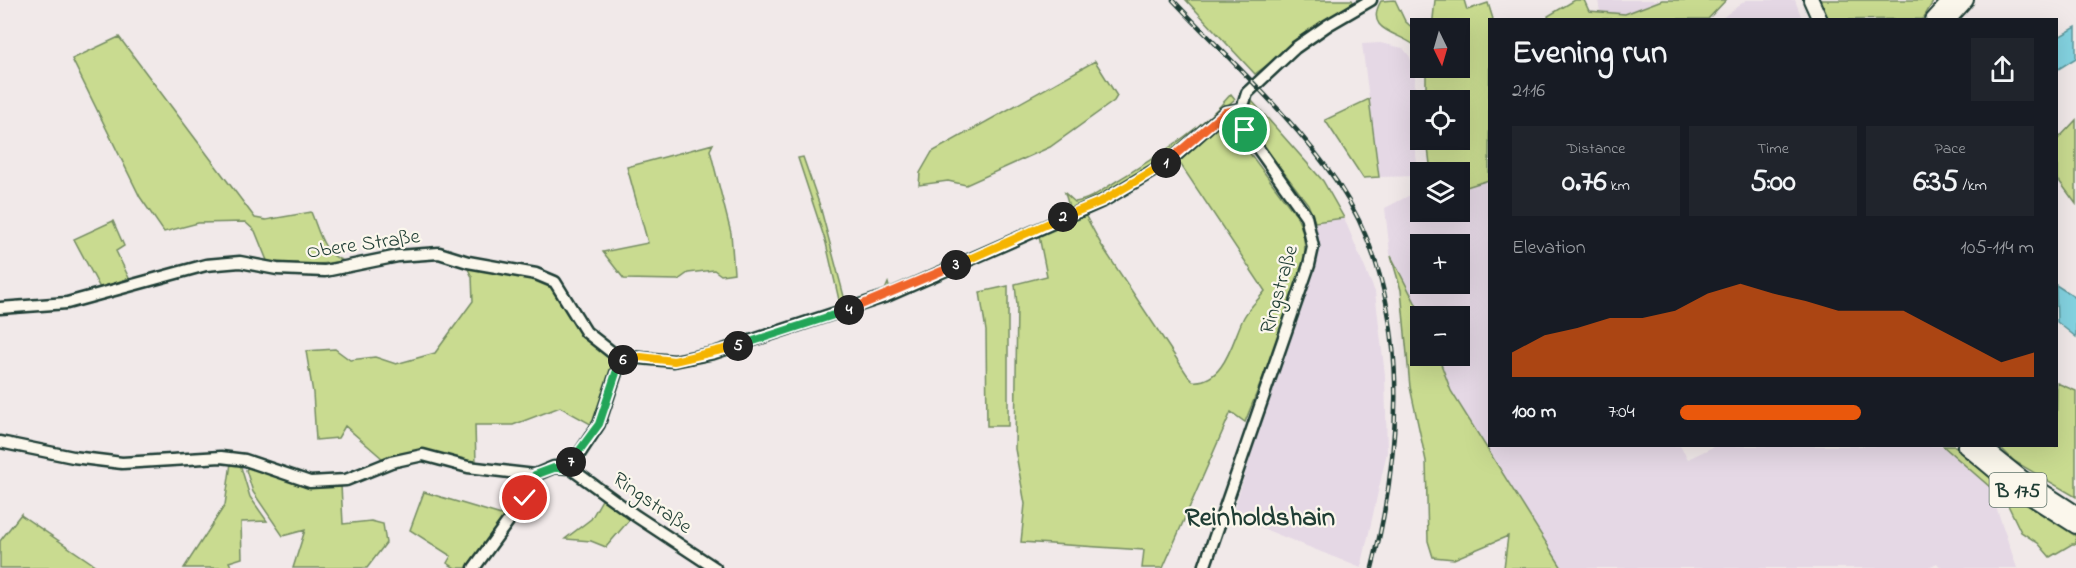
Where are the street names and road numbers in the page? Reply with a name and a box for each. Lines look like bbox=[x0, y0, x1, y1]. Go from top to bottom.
street label: Obere Straße bbox=[305, 222, 423, 268]
street label: Ringstraße bbox=[1253, 241, 1309, 338]
street label: Ringstraße bbox=[605, 465, 698, 544]
road number: B 175 bbox=[1990, 473, 2046, 507]

